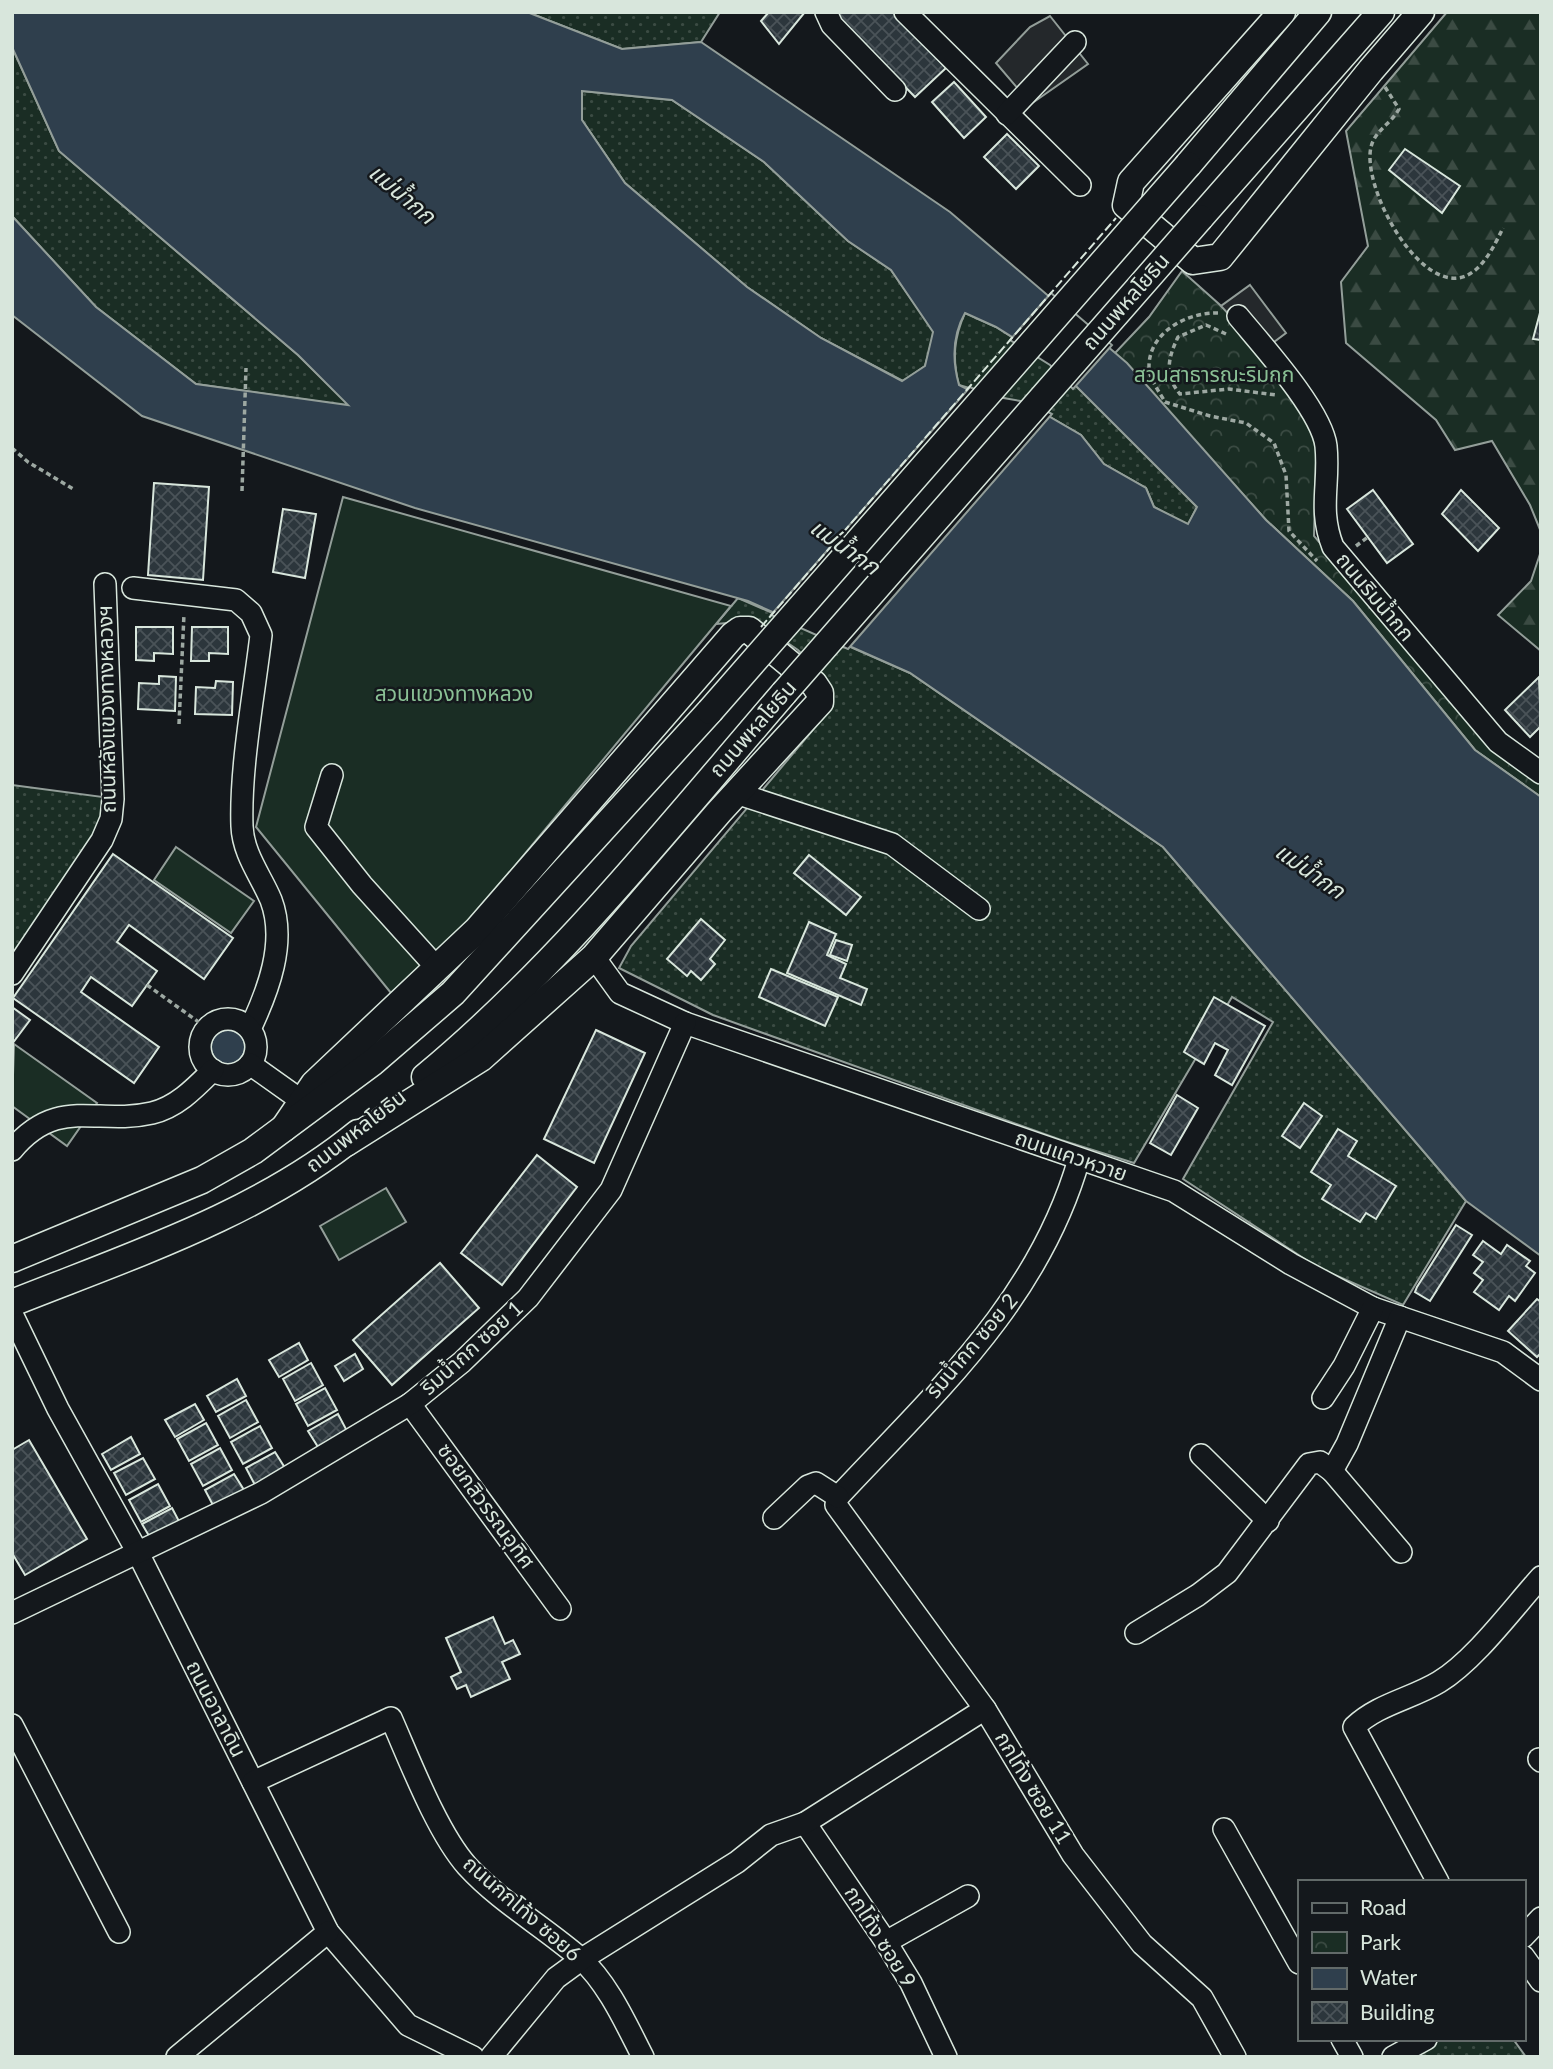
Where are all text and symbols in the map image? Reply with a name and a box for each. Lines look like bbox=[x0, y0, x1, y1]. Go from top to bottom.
water label: แม่น้ำกก bbox=[364, 157, 443, 230]
street label: ถนนพหลโยธิน bbox=[1076, 248, 1174, 354]
park label: สวนสาธารณะริมกก bbox=[1134, 361, 1294, 386]
water label: แม่น้ำกก bbox=[806, 511, 887, 581]
street label: ถนนริมน้ำกก bbox=[1332, 546, 1421, 645]
street label: ถนนหลังแขวงทางหลวงฯ bbox=[91, 605, 120, 813]
street label: ถนนพหลโยธิน bbox=[703, 675, 801, 781]
park label: สวนแขวงทางหลวง bbox=[375, 680, 533, 705]
water label: แม่น้ำกก bbox=[1271, 835, 1352, 905]
street label: ถนนพหลโยธิน bbox=[300, 1083, 410, 1177]
street label: ถนนแควหวาย bbox=[1012, 1124, 1131, 1185]
street label: ริมน้ำกก ซอย 2 bbox=[919, 1287, 1022, 1402]
street label: ริมน้ำกก ซอย 1 bbox=[414, 1294, 527, 1399]
street label: ซอยกสิวรรณอุทิศ bbox=[432, 1438, 541, 1574]
street label: ถนนอาลาดิน bbox=[182, 1656, 252, 1761]
street label: กกโท้ง ซอย 11 bbox=[991, 1726, 1078, 1848]
street label: ถนนกกโท้ง ซอย6 bbox=[459, 1850, 587, 1966]
legend bbox=[1298, 1880, 1525, 2041]
street label: กกโท้ง ซอย 9 bbox=[840, 1881, 922, 1992]
text: Road bbox=[1360, 1894, 1407, 1919]
text: Park bbox=[1360, 1929, 1401, 1954]
text: Water bbox=[1360, 1964, 1417, 1989]
text: Building bbox=[1360, 1999, 1435, 2024]

